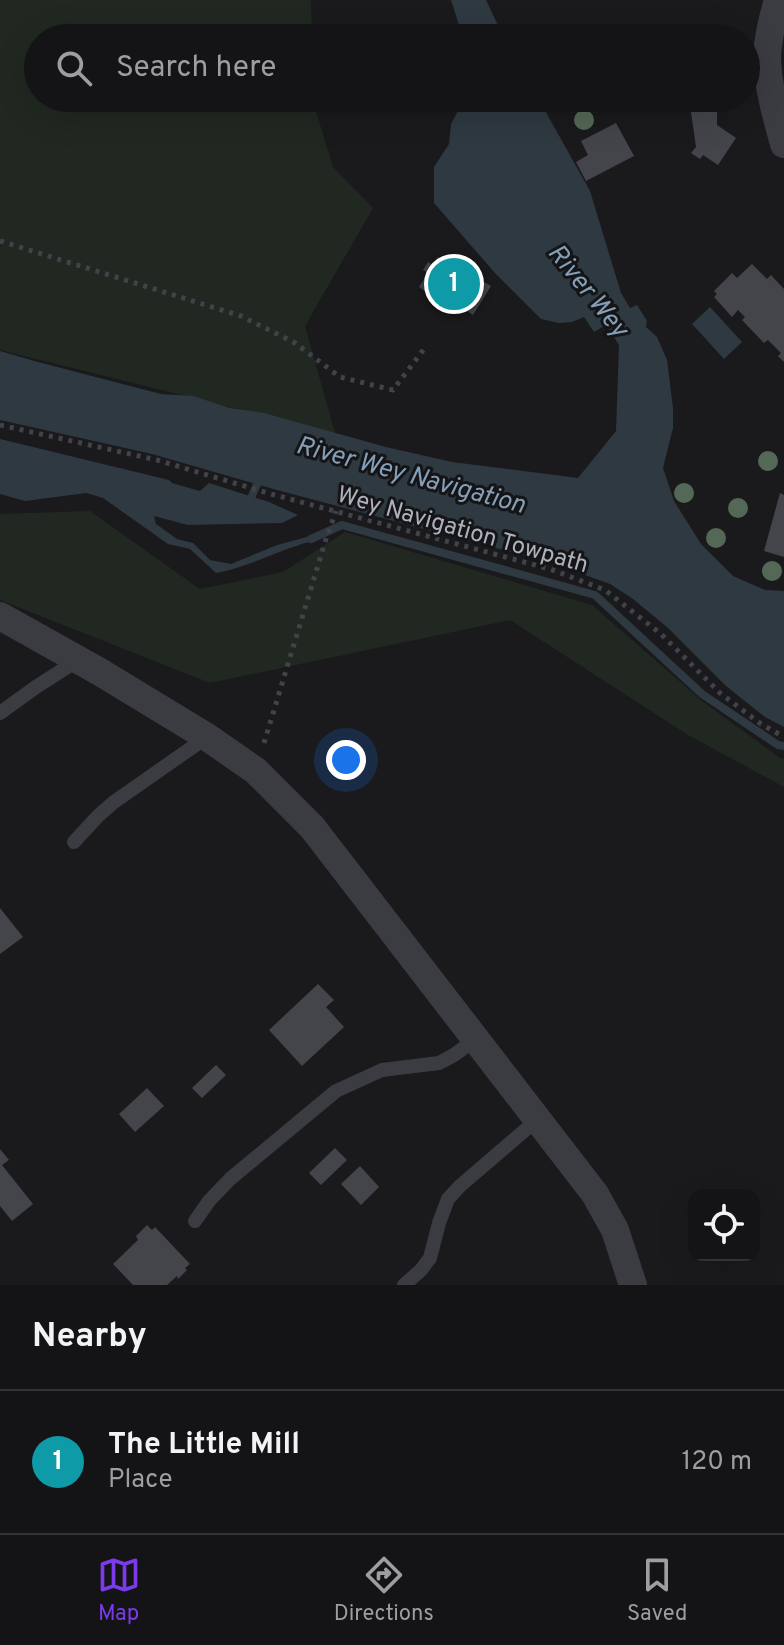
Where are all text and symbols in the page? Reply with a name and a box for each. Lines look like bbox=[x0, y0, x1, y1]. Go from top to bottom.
search box bbox=[24, 24, 760, 112]
icon: search bbox=[52, 46, 96, 90]
text: Search here bbox=[116, 50, 276, 87]
water label: River Wey bbox=[539, 238, 636, 346]
pin: 1 bbox=[428, 254, 480, 314]
water label: River Wey Navigation bbox=[292, 430, 529, 523]
street label: Wey Navigation Towpath bbox=[333, 481, 592, 581]
your location bbox=[326, 740, 366, 780]
map controls bbox=[688, 1189, 760, 1261]
button: locate bbox=[688, 1189, 760, 1261]
text: Nearby bbox=[32, 1316, 147, 1359]
text: The Little Mill bbox=[108, 1427, 300, 1464]
text: 1 bbox=[53, 1446, 63, 1479]
text: 120 m bbox=[682, 1446, 752, 1479]
text: Place bbox=[108, 1464, 172, 1497]
tab: Map bbox=[97, 1553, 141, 1628]
tab: Directions bbox=[334, 1553, 434, 1628]
tab: Saved bbox=[627, 1553, 687, 1628]

